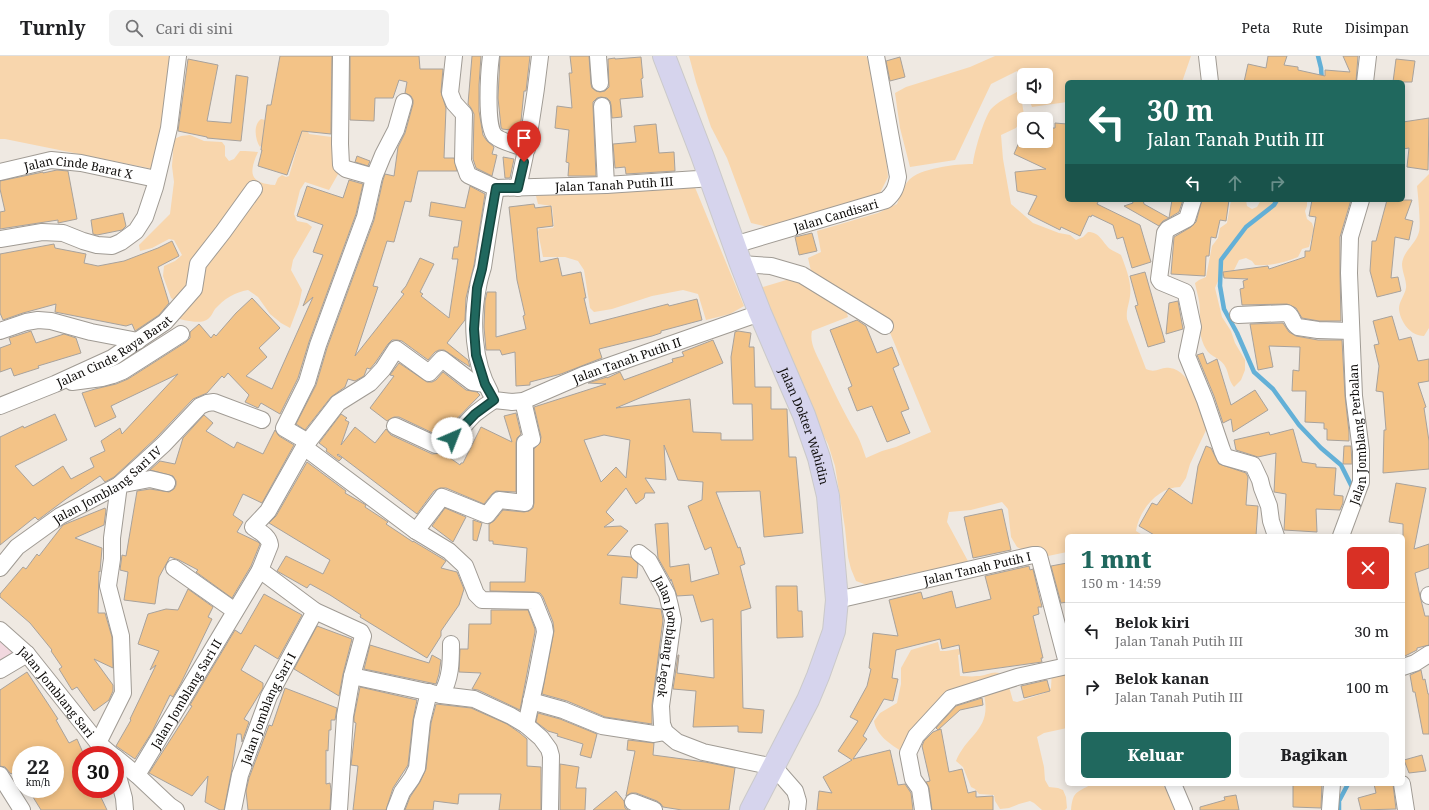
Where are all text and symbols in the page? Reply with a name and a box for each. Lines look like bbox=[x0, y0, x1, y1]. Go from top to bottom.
search box bbox=[109, 10, 389, 46]
text: Turnly bbox=[20, 15, 85, 41]
icon: search bbox=[123, 17, 145, 39]
text: Cari di sini bbox=[155, 18, 233, 38]
text: Peta bbox=[1242, 18, 1270, 37]
text: Rute bbox=[1292, 18, 1323, 37]
text: Disimpan bbox=[1345, 18, 1409, 37]
map controls bbox=[1017, 68, 1053, 148]
button: sound bbox=[1017, 68, 1053, 104]
text: 30 m bbox=[1147, 91, 1214, 129]
icon: left bbox=[1081, 96, 1133, 148]
button: search bbox=[1017, 112, 1053, 148]
pin bbox=[507, 121, 541, 162]
icon: arrive bbox=[513, 127, 535, 149]
text: Jalan Tanah Putih III bbox=[1147, 127, 1324, 151]
street label: Jalan Cinde Barat X bbox=[21, 151, 134, 182]
street label: Jalan Tanah Putih III bbox=[554, 172, 674, 195]
icon: left bbox=[1182, 172, 1204, 194]
icon: ahead bbox=[1224, 172, 1246, 194]
icon: right bbox=[1266, 172, 1288, 194]
street label: Jalan Candisari bbox=[790, 194, 880, 236]
street label: Jalan Cinde Raya Barat bbox=[53, 312, 176, 391]
street label: Jalan Tanah Putih II bbox=[569, 333, 683, 387]
street label: Jalan Jomblang Perbalan bbox=[1344, 363, 1370, 508]
street label: Jalan Dokter Wahidin bbox=[776, 364, 833, 486]
position arrow bbox=[431, 417, 473, 459]
street label: Jalan Jomblang Sari IV bbox=[48, 441, 166, 528]
text: 1 mnt bbox=[1081, 542, 1151, 575]
street label: Jalan Tanah Putih I bbox=[921, 547, 1033, 589]
button: close bbox=[1347, 547, 1389, 589]
street label: Jalan Jomblang Legok bbox=[650, 572, 682, 700]
text: 150 m · 14:59 bbox=[1081, 574, 1161, 592]
text: Belok kiri bbox=[1115, 612, 1190, 632]
icon: left bbox=[1081, 620, 1103, 642]
text: 30 m bbox=[1354, 621, 1389, 641]
text: Jalan Tanah Putih III bbox=[1115, 632, 1243, 650]
street label: Jalan Jomblang Sari II bbox=[146, 636, 225, 752]
street label: Jalan Jomblang Sari bbox=[14, 641, 99, 741]
street label: Jalan Jomblang Sari I bbox=[236, 649, 300, 768]
text: Belok kanan bbox=[1115, 668, 1209, 688]
icon: right bbox=[1081, 676, 1103, 698]
text: 100 m bbox=[1346, 677, 1389, 697]
text: Jalan Tanah Putih III bbox=[1115, 688, 1243, 706]
button: Keluar bbox=[1081, 732, 1231, 778]
button: Bagikan bbox=[1239, 732, 1389, 778]
speed limit sign: 30 bbox=[72, 746, 124, 798]
text: 22 bbox=[27, 753, 49, 780]
text: km/h bbox=[26, 775, 50, 789]

